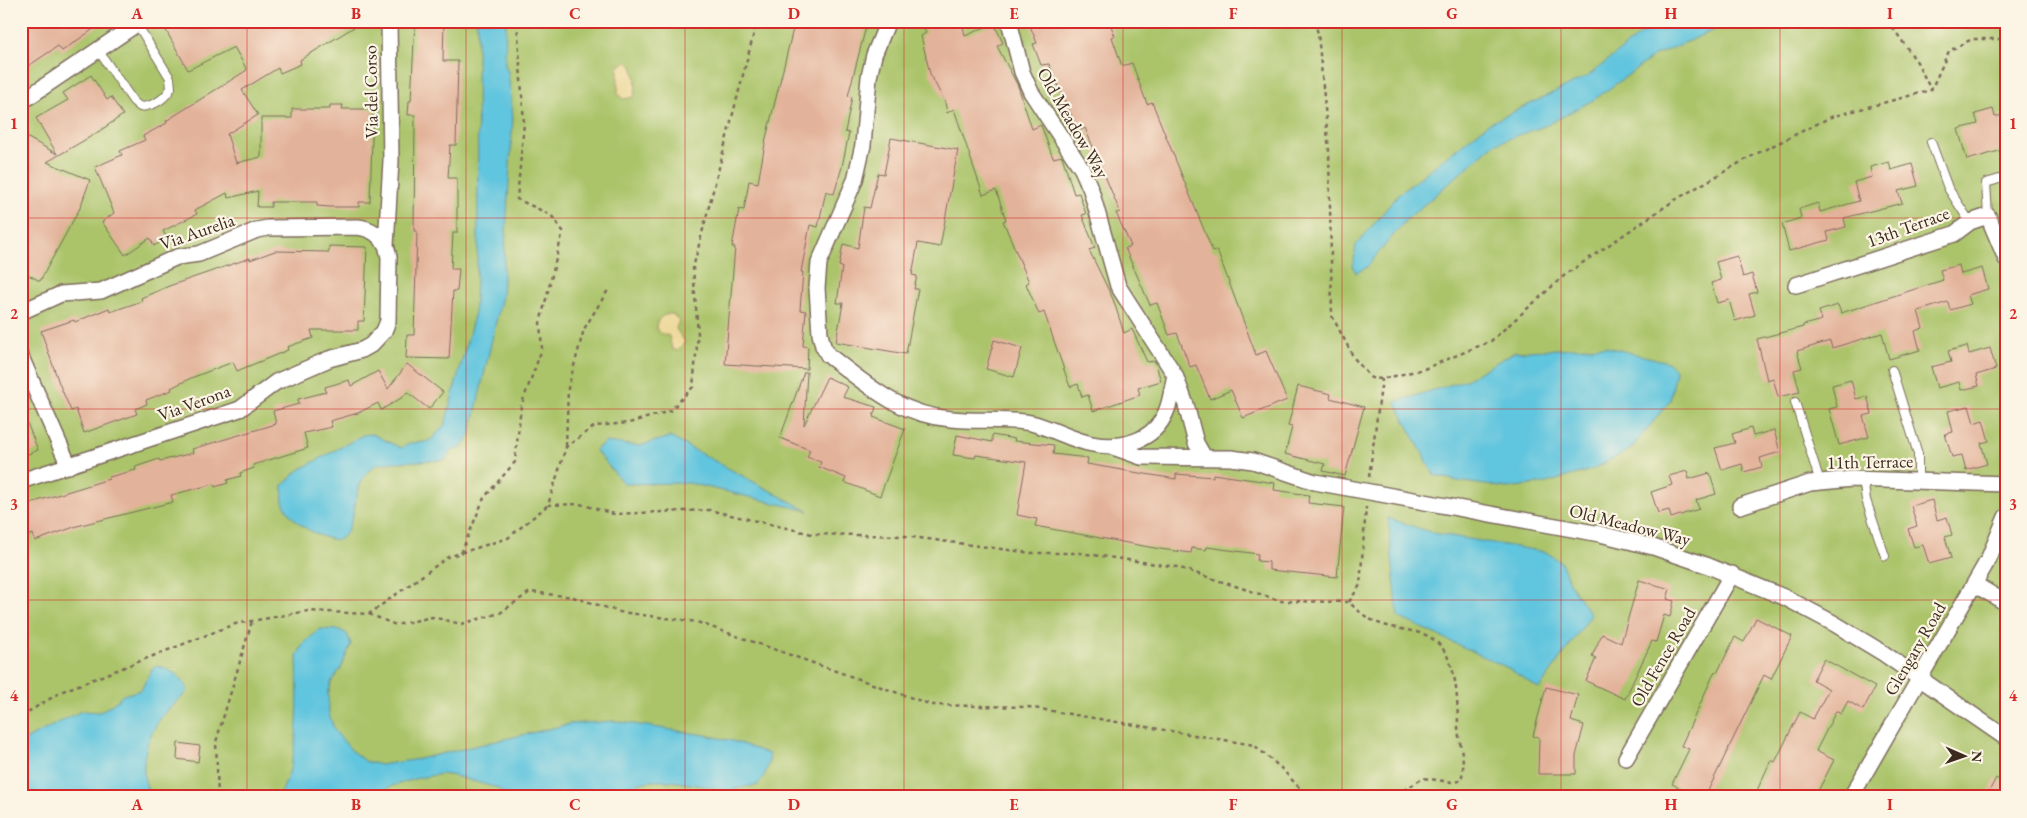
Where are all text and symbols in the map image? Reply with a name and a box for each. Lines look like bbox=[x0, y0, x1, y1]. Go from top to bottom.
text: A bbox=[130, 3, 143, 24]
text: B bbox=[351, 3, 361, 24]
text: C bbox=[569, 3, 581, 24]
text: D bbox=[788, 3, 800, 24]
text: E bbox=[1009, 3, 1019, 24]
text: F bbox=[1229, 3, 1238, 24]
text: G bbox=[1446, 3, 1458, 24]
text: H bbox=[1665, 3, 1678, 24]
text: I bbox=[1887, 3, 1893, 24]
street label: Via del Corso bbox=[358, 45, 383, 139]
street label: Old Meadow Way bbox=[1032, 63, 1114, 182]
text: 1 bbox=[10, 113, 18, 134]
text: 1 bbox=[2009, 113, 2017, 134]
street label: 13th Terrace bbox=[1863, 201, 1952, 252]
street label: Via Aurelia bbox=[156, 208, 238, 255]
text: 2 bbox=[10, 303, 19, 324]
text: 2 bbox=[2009, 303, 2018, 324]
street label: Via Verona bbox=[154, 378, 234, 426]
street label: 11th Terrace bbox=[1827, 449, 1913, 474]
text: 3 bbox=[10, 494, 18, 515]
text: 3 bbox=[2009, 494, 2017, 515]
street label: Old Meadow Way bbox=[1567, 498, 1693, 551]
street label: Glengary Road bbox=[1879, 597, 1951, 700]
street label: Old Fence Road bbox=[1625, 602, 1701, 711]
text: 4 bbox=[10, 685, 19, 706]
text: 4 bbox=[2009, 685, 2018, 706]
north arrow bbox=[1940, 730, 1990, 780]
text: N bbox=[1968, 750, 1986, 763]
text: A bbox=[130, 794, 143, 815]
text: B bbox=[351, 794, 361, 815]
text: C bbox=[569, 794, 581, 815]
text: D bbox=[788, 794, 800, 815]
text: E bbox=[1009, 794, 1019, 815]
text: F bbox=[1229, 794, 1238, 815]
text: G bbox=[1446, 794, 1458, 815]
text: H bbox=[1665, 794, 1678, 815]
text: I bbox=[1887, 794, 1893, 815]

